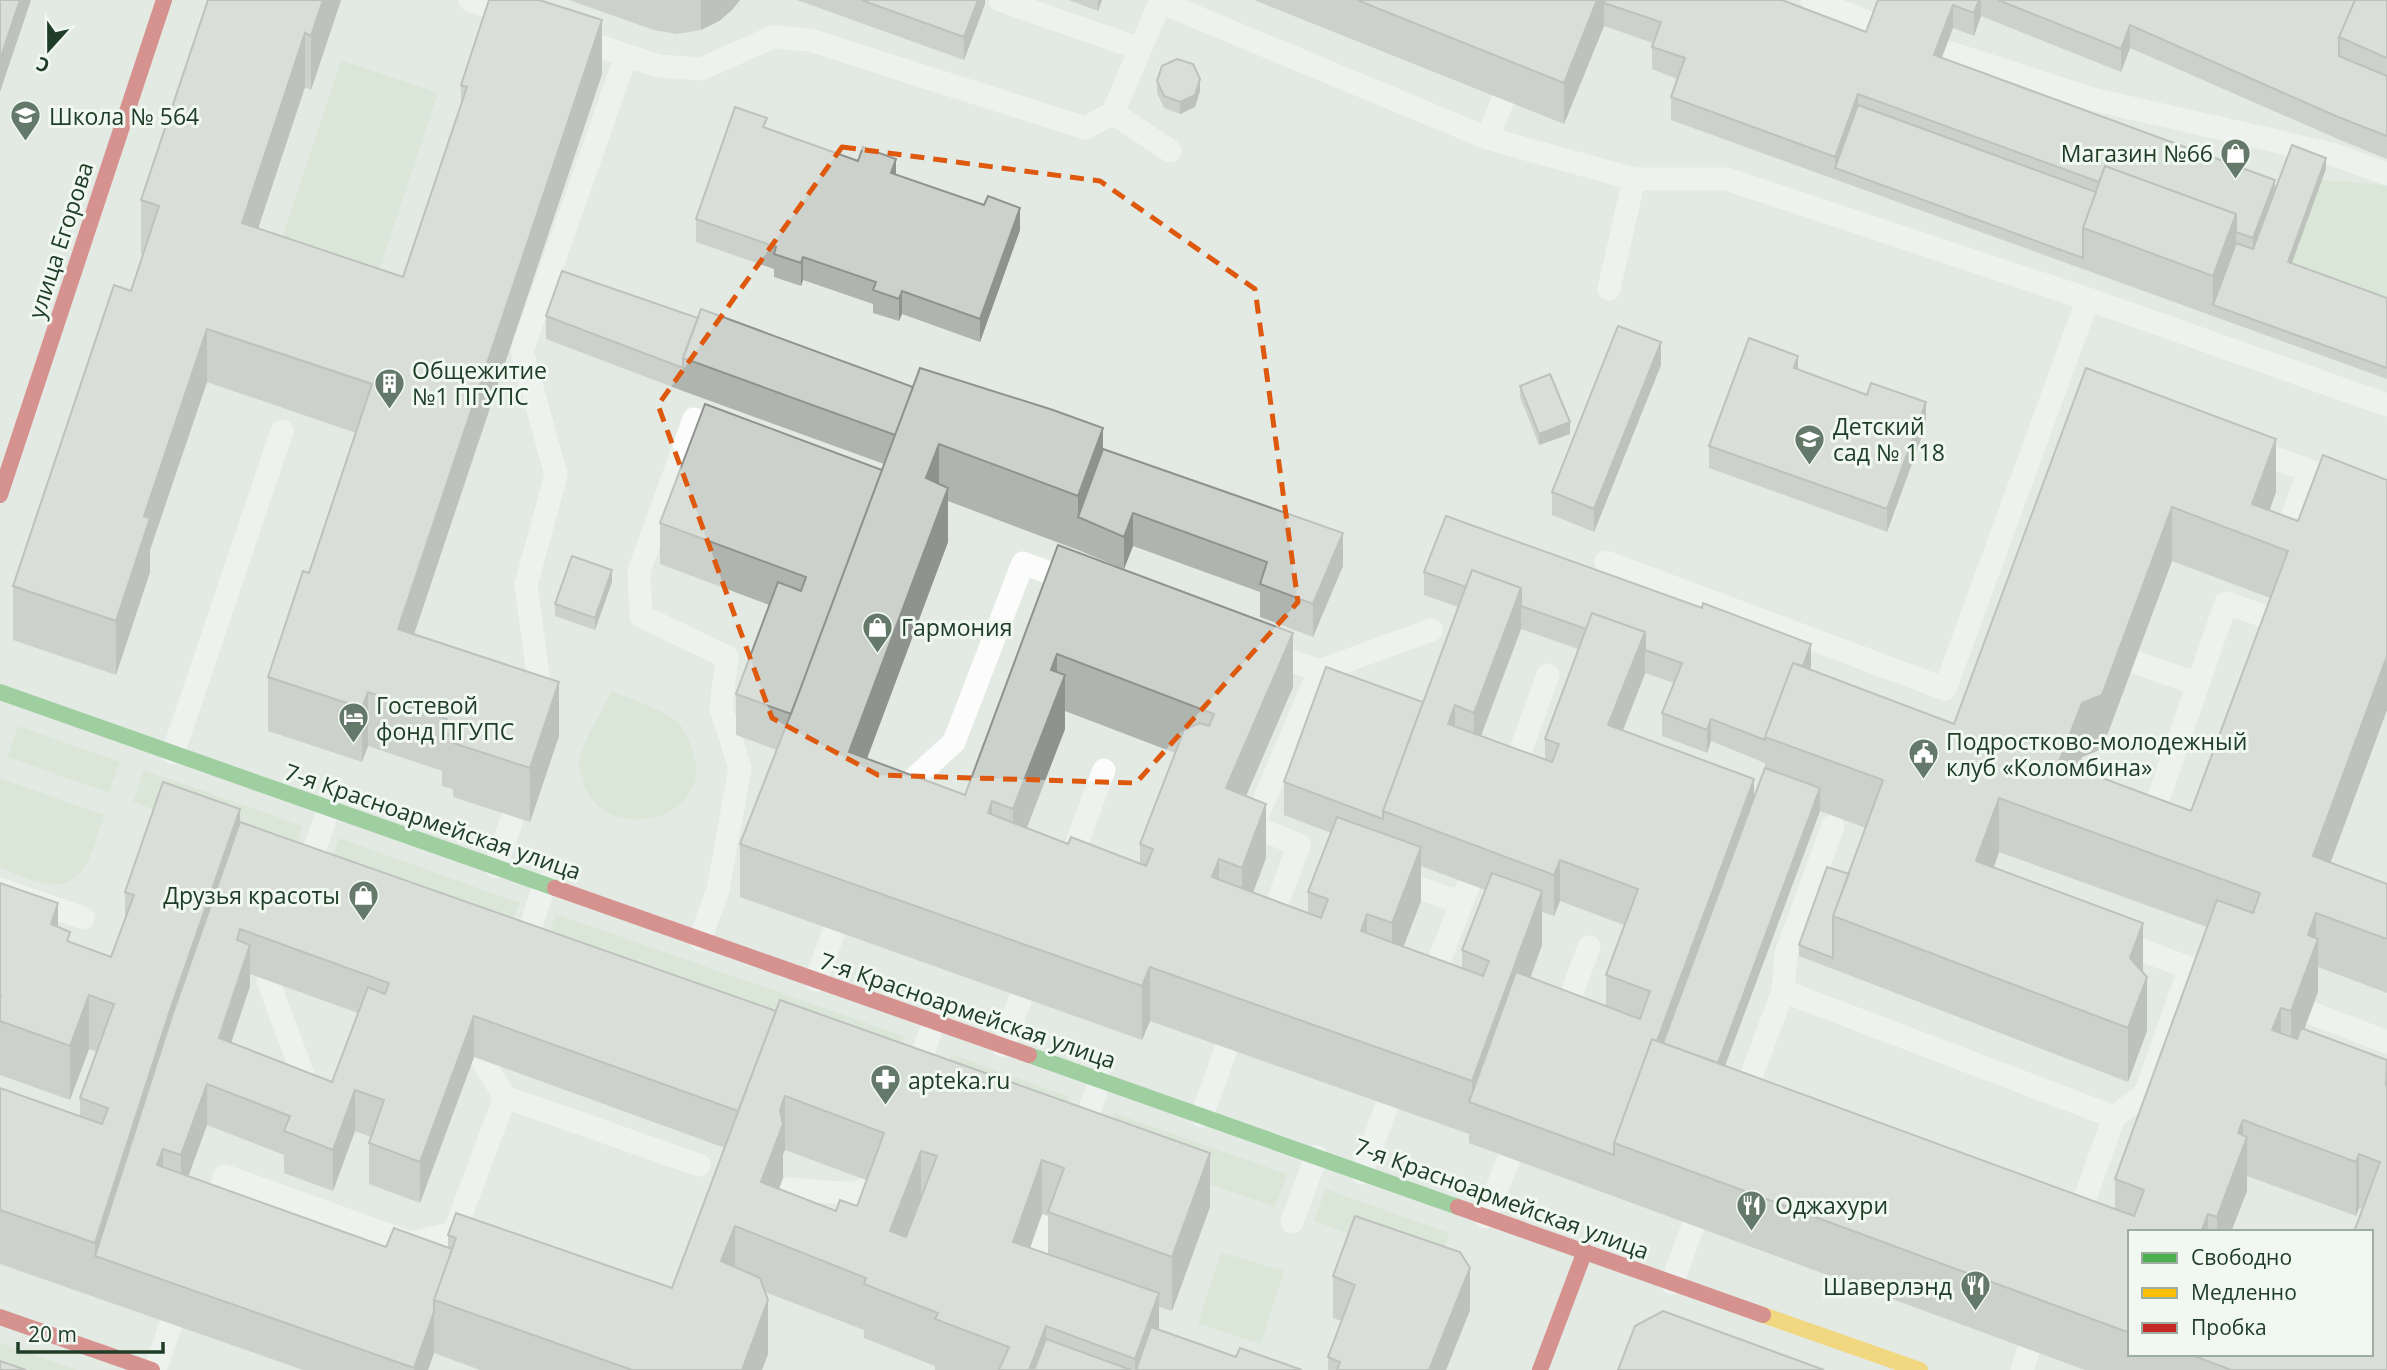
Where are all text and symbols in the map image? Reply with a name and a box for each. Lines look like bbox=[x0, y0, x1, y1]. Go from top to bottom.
north arrow bbox=[14, 14, 84, 84]
text: С bbox=[33, 51, 53, 79]
school or university icon: Школа № 564 bbox=[9, 99, 43, 143]
place label: Школа № 564 bbox=[49, 100, 199, 132]
shop icon: Магазин №66 bbox=[2219, 136, 2253, 180]
place label: Магазин №66 bbox=[2061, 137, 2213, 169]
street label: улица Егорова bbox=[20, 158, 100, 322]
place label: Общежитие №1 ПГУПС bbox=[412, 354, 547, 412]
building icon: Общежитие №1 ПГУПС bbox=[372, 366, 406, 410]
place label: Детский сад № 118 bbox=[1833, 410, 1945, 468]
school or university icon: Детский сад № 118 bbox=[1793, 422, 1827, 466]
shop icon: Гармония bbox=[861, 610, 895, 654]
place label: Гармония bbox=[901, 611, 1012, 643]
place label: Гостевой фонд ПГУПС bbox=[376, 689, 514, 747]
hotel icon: Гостевой фонд ПГУПС bbox=[336, 701, 370, 745]
place label: Подростково-молодежный клуб «Коломбина» bbox=[1946, 725, 2247, 783]
public building icon: Подростково-молодежный клуб «Коломбина» bbox=[1906, 737, 1940, 781]
street label: 7-я Красноармейская улица bbox=[280, 755, 586, 887]
shop icon: Друзья красоты bbox=[346, 878, 380, 922]
place label: Друзья красоты bbox=[163, 879, 340, 911]
street label: 7-я Красноармейская улица bbox=[815, 944, 1121, 1076]
pharmacy icon: apteka.ru bbox=[868, 1063, 902, 1107]
place label: apteka.ru bbox=[908, 1064, 1010, 1096]
street label: 7-я Красноармейская улица bbox=[1350, 1130, 1654, 1266]
restaurant icon: Оджахури bbox=[1735, 1188, 1769, 1232]
place label: Оджахури bbox=[1775, 1189, 1888, 1221]
legend bbox=[2128, 1230, 2373, 1356]
text: Свободно bbox=[2191, 1243, 2292, 1271]
restaurant icon: Шаверлэнд bbox=[1958, 1269, 1992, 1313]
place label: Шаверлэнд bbox=[1823, 1270, 1952, 1302]
text: Медленно bbox=[2191, 1278, 2297, 1306]
scale bar bbox=[18, 1310, 163, 1354]
text: Пробка bbox=[2191, 1313, 2267, 1341]
text: 20 m bbox=[28, 1320, 77, 1348]

